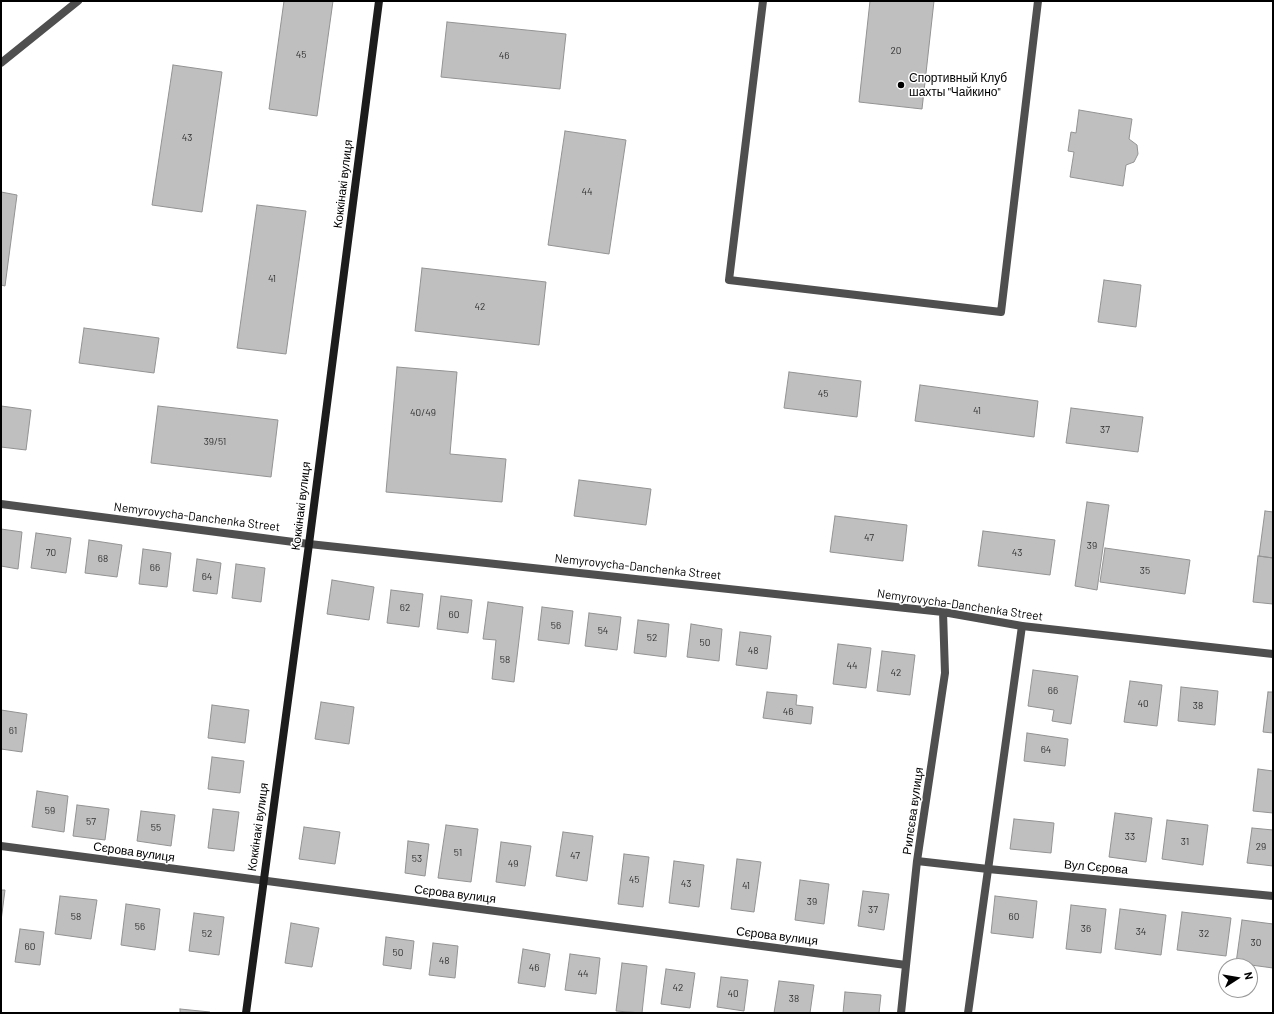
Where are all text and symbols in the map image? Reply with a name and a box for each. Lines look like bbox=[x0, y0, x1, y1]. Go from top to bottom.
house number: 20 bbox=[890, 45, 902, 57]
house number: 45 bbox=[296, 49, 306, 61]
house number: 46 bbox=[499, 50, 509, 62]
place label: Спортивный Клуб шахты "Чайкино" bbox=[909, 71, 1007, 99]
marker: Спортивный Клуб шахты "Чайкино" bbox=[896, 80, 906, 90]
house number: 43 bbox=[182, 132, 192, 144]
street label: Коккінакі вулиця bbox=[330, 139, 356, 229]
house number: 44 bbox=[581, 186, 593, 198]
house number: 41 bbox=[268, 273, 276, 285]
house number: 42 bbox=[475, 301, 485, 313]
house number: 45 bbox=[818, 388, 828, 400]
house number: 41 bbox=[973, 405, 981, 417]
house number: 40/49 bbox=[410, 407, 436, 419]
house number: 37 bbox=[1100, 424, 1110, 436]
house number: 39/51 bbox=[204, 436, 226, 448]
street label: Коккінакі вулиця bbox=[288, 461, 314, 551]
street label: Nemyrovycha-Danchenka Street bbox=[113, 500, 281, 534]
house number: 47 bbox=[864, 532, 874, 544]
house number: 39 bbox=[1087, 540, 1097, 552]
house number: 70 bbox=[46, 547, 56, 559]
house number: 43 bbox=[1012, 547, 1022, 559]
street label: Nemyrovycha-Danchenka Street bbox=[554, 551, 722, 583]
house number: 68 bbox=[98, 553, 108, 565]
house number: 66 bbox=[150, 562, 160, 574]
house number: 35 bbox=[1140, 565, 1150, 577]
house number: 64 bbox=[202, 571, 212, 583]
street label: Nemyrovycha-Danchenka Street bbox=[876, 586, 1044, 624]
house number: 62 bbox=[400, 602, 410, 614]
house number: 60 bbox=[449, 609, 459, 621]
house number: 56 bbox=[551, 620, 561, 632]
house number: 54 bbox=[598, 625, 608, 637]
house number: 52 bbox=[647, 632, 657, 644]
house number: 50 bbox=[700, 637, 710, 649]
house number: 48 bbox=[748, 645, 758, 657]
house number: 58 bbox=[500, 654, 510, 666]
house number: 44 bbox=[846, 660, 858, 672]
house number: 42 bbox=[891, 667, 901, 679]
house number: 66 bbox=[1048, 685, 1058, 697]
house number: 40 bbox=[1137, 698, 1149, 710]
house number: 38 bbox=[1193, 700, 1203, 712]
house number: 46 bbox=[783, 706, 793, 718]
house number: 61 bbox=[9, 725, 17, 737]
house number: 64 bbox=[1041, 744, 1051, 756]
street label: Рилєєва вулиця bbox=[900, 766, 926, 856]
street label: Коккінакі вулиця bbox=[245, 782, 271, 872]
house number: 59 bbox=[45, 805, 55, 817]
house number: 57 bbox=[86, 816, 96, 828]
house number: 55 bbox=[151, 822, 161, 834]
house number: 33 bbox=[1125, 831, 1135, 843]
house number: 31 bbox=[1181, 836, 1189, 848]
street label: Сєрова вулиця bbox=[92, 839, 176, 865]
house number: 29 bbox=[1256, 841, 1266, 853]
house number: 51 bbox=[454, 847, 462, 859]
house number: 47 bbox=[570, 850, 580, 862]
house number: 53 bbox=[412, 853, 422, 865]
street label: Вул Сєрова bbox=[1063, 857, 1129, 877]
house number: 49 bbox=[508, 858, 518, 870]
house number: 45 bbox=[629, 874, 639, 886]
house number: 43 bbox=[681, 878, 691, 890]
house number: 41 bbox=[742, 880, 750, 892]
street label: Сєрова вулиця bbox=[413, 882, 497, 906]
house number: 39 bbox=[807, 896, 817, 908]
house number: 37 bbox=[868, 904, 878, 916]
house number: 58 bbox=[71, 911, 81, 923]
house number: 60 bbox=[1009, 911, 1019, 923]
house number: 56 bbox=[135, 921, 145, 933]
house number: 36 bbox=[1081, 923, 1091, 935]
street label: Сєрова вулиця bbox=[735, 924, 819, 948]
house number: 34 bbox=[1136, 926, 1146, 938]
house number: 52 bbox=[202, 928, 212, 940]
house number: 32 bbox=[1199, 928, 1209, 940]
house number: 30 bbox=[1251, 937, 1261, 949]
house number: 60 bbox=[25, 941, 35, 953]
house number: 50 bbox=[393, 947, 403, 959]
house number: 48 bbox=[439, 955, 449, 967]
north arrow bbox=[1218, 958, 1258, 998]
house number: 46 bbox=[529, 962, 539, 974]
house number: 44 bbox=[577, 968, 589, 980]
text: N bbox=[1242, 971, 1256, 981]
house number: 42 bbox=[673, 982, 683, 994]
house number: 40 bbox=[727, 988, 739, 1000]
house number: 38 bbox=[789, 993, 799, 1005]

